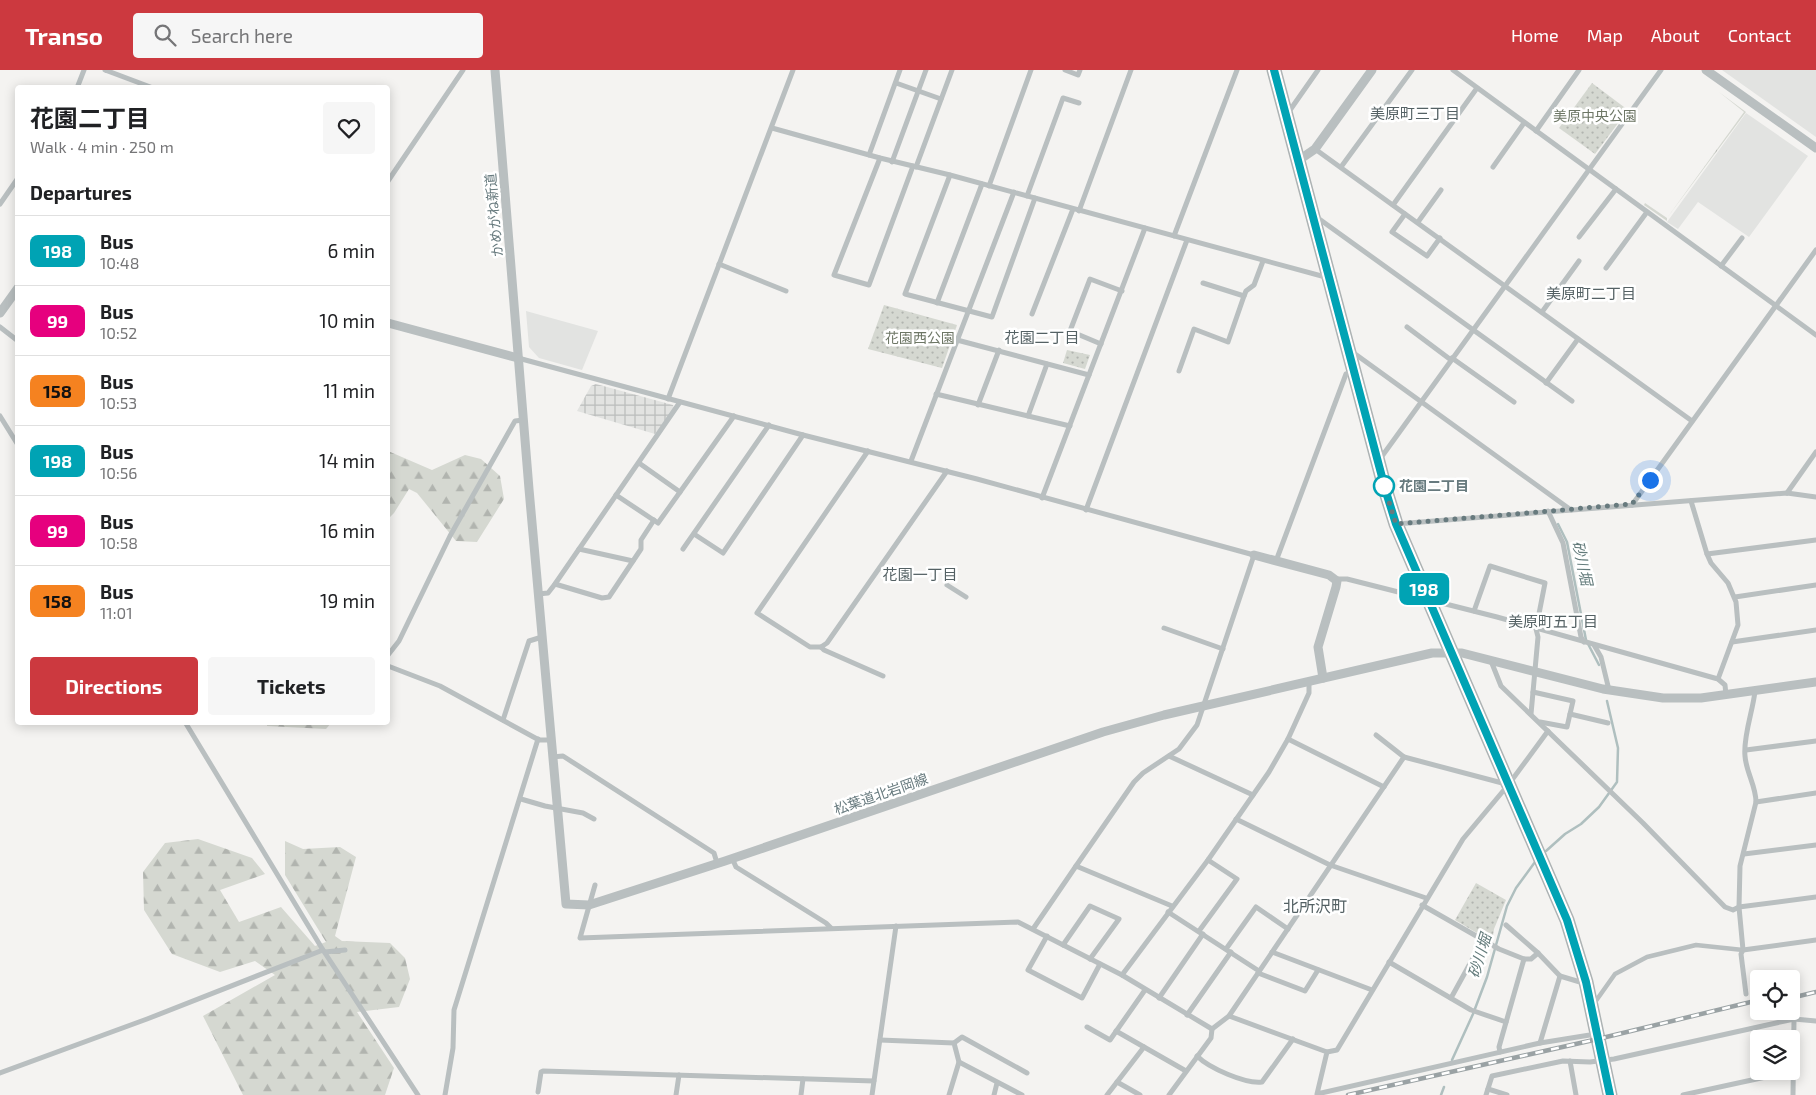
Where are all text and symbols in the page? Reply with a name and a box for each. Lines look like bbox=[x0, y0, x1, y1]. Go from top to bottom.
search box bbox=[133, 13, 483, 58]
text: Transo bbox=[25, 21, 103, 50]
icon: search bbox=[151, 21, 179, 49]
text: Search here bbox=[191, 24, 293, 47]
text: Home bbox=[1511, 24, 1559, 46]
text: Map bbox=[1587, 24, 1623, 46]
text: About bbox=[1651, 24, 1700, 46]
text: Contact bbox=[1728, 24, 1791, 46]
button: heart bbox=[323, 102, 375, 154]
text: 花園二丁目 bbox=[30, 103, 150, 132]
district label: 美原町三丁目 bbox=[1370, 104, 1460, 122]
park label: 美原中央公園 bbox=[1553, 107, 1637, 124]
text: Walk · 4 min · 250 m bbox=[30, 137, 174, 156]
street label: かめがね新道 bbox=[481, 172, 506, 258]
text: Departures bbox=[30, 181, 132, 204]
text: Bus bbox=[100, 230, 134, 253]
text: 6 min bbox=[327, 239, 375, 262]
text: 198 bbox=[43, 240, 72, 262]
text: 10:48 bbox=[100, 253, 139, 272]
district label: 美原町二丁目 bbox=[1546, 284, 1636, 302]
text: Bus bbox=[100, 300, 134, 323]
text: 10 min bbox=[319, 309, 375, 332]
text: 99 bbox=[47, 310, 68, 332]
text: 10:52 bbox=[100, 323, 137, 342]
district label: 花園二丁目 bbox=[1004, 328, 1080, 346]
park label: 花園西公園 bbox=[885, 329, 955, 346]
text: Bus bbox=[100, 370, 134, 393]
text: 11 min bbox=[323, 379, 375, 402]
text: 158 bbox=[43, 380, 72, 402]
text: 10:53 bbox=[100, 393, 137, 412]
text: Bus bbox=[100, 440, 134, 463]
text: 14 min bbox=[319, 449, 375, 472]
text: 198 bbox=[43, 450, 72, 472]
text: 10:56 bbox=[100, 463, 138, 482]
your location bbox=[1638, 468, 1663, 493]
marker: 花園二丁目 bbox=[1373, 475, 1395, 497]
place label: 花園二丁目 bbox=[1399, 477, 1469, 494]
text: Bus bbox=[100, 510, 134, 533]
text: 16 min bbox=[320, 519, 375, 542]
text: 99 bbox=[47, 520, 68, 542]
text: 10:58 bbox=[100, 533, 138, 552]
water label: 砂川堀 bbox=[1569, 539, 1597, 589]
district label: 花園一丁目 bbox=[882, 565, 958, 583]
line badge: 198 bbox=[1395, 573, 1453, 605]
text: 198 bbox=[1409, 578, 1439, 600]
text: Bus bbox=[100, 580, 134, 603]
text: 19 min bbox=[320, 589, 375, 612]
text: 158 bbox=[43, 590, 72, 612]
text: 11:01 bbox=[100, 603, 133, 622]
district label: 美原町五丁目 bbox=[1508, 612, 1598, 630]
button: Directions bbox=[30, 657, 198, 715]
button: Tickets bbox=[208, 657, 375, 715]
street label: 松葉道北岩岡線 bbox=[832, 770, 930, 818]
district label: 北所沢町 bbox=[1283, 896, 1347, 915]
water label: 砂川堀 bbox=[1464, 930, 1495, 980]
map controls bbox=[1750, 970, 1800, 1080]
button: locate bbox=[1750, 970, 1800, 1020]
button: layers bbox=[1750, 1030, 1800, 1080]

